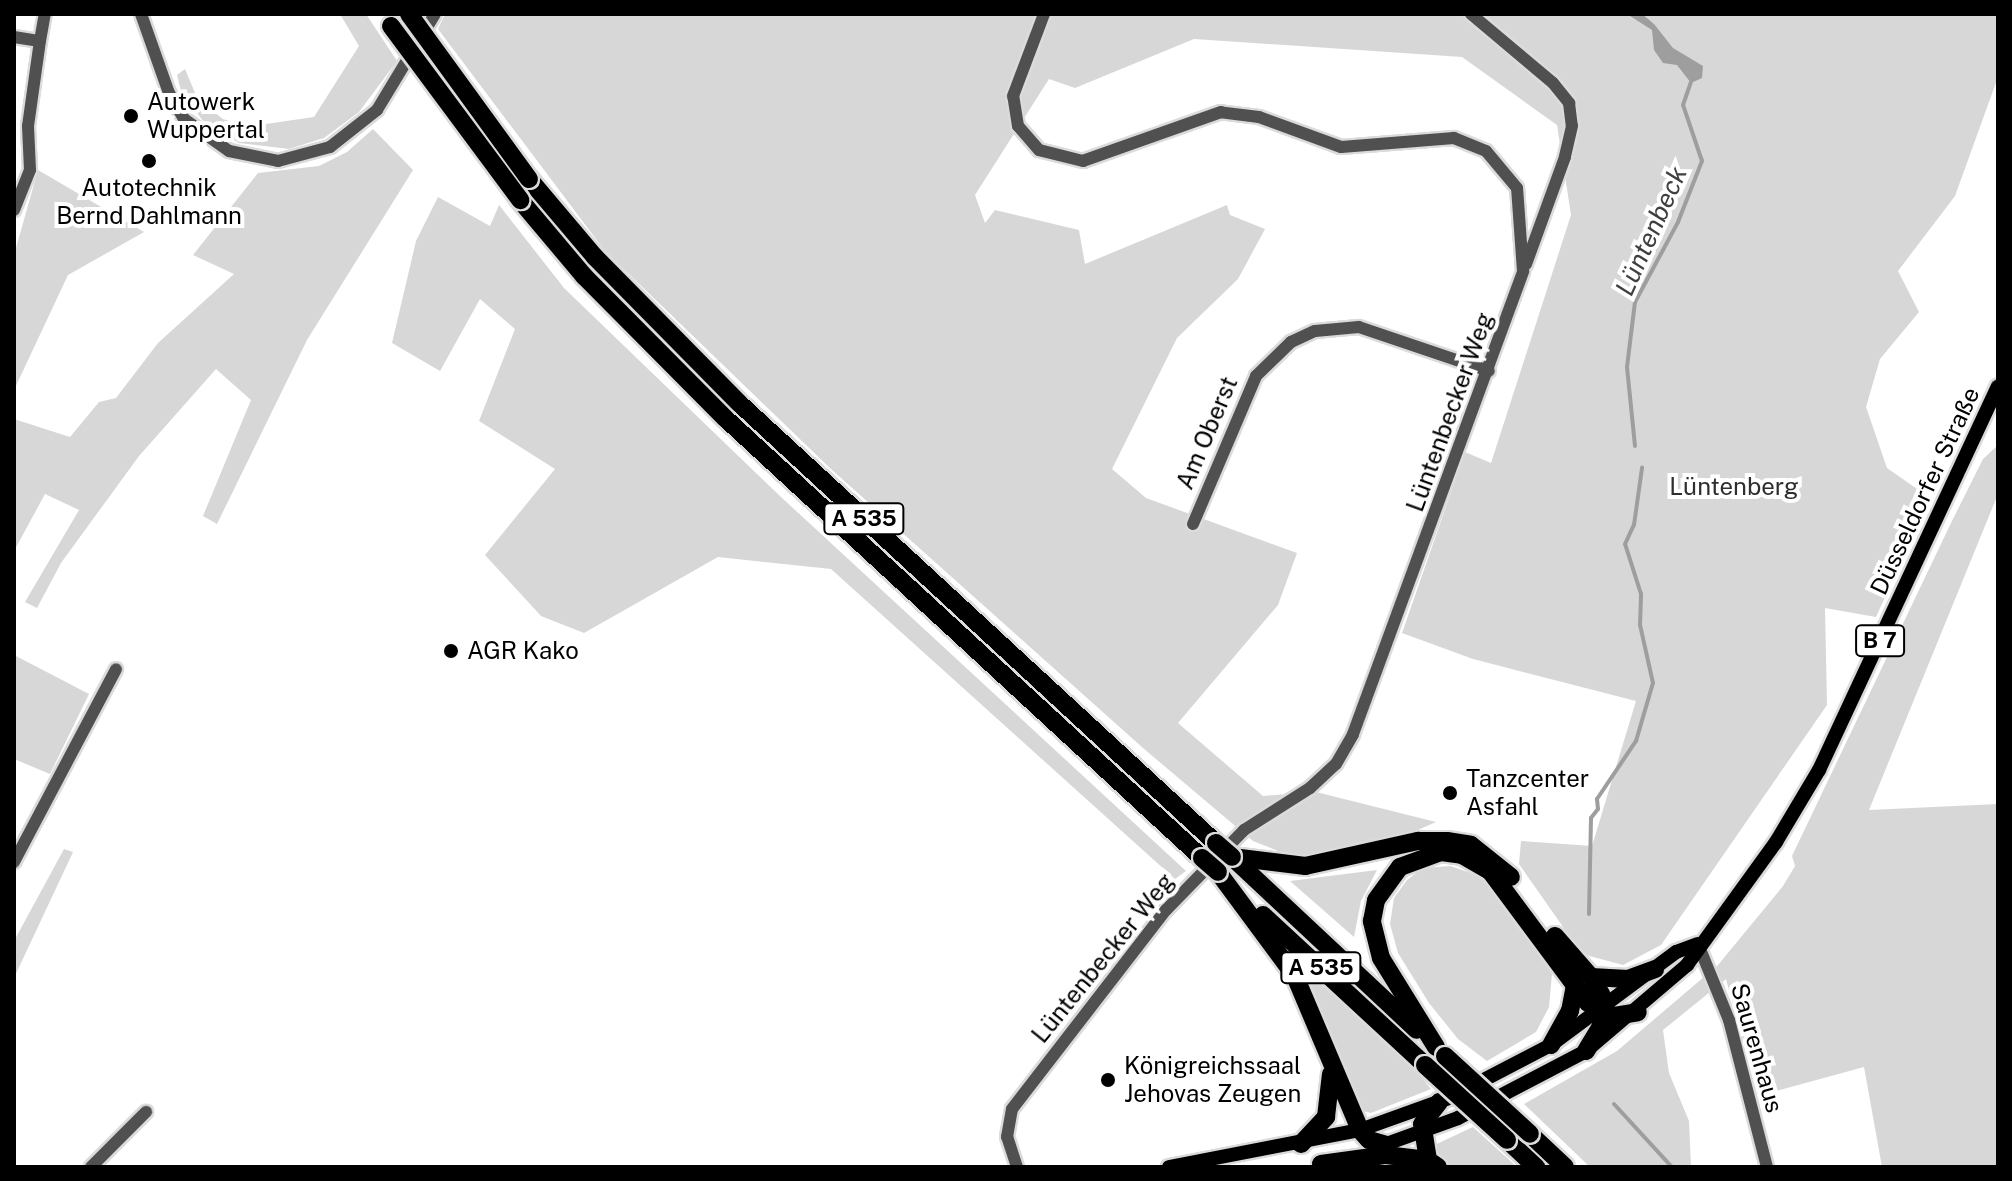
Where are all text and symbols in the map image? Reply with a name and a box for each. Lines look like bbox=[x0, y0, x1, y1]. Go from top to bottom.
place label: Autowerk Wuppertal bbox=[147, 88, 265, 144]
marker: Autowerk Wuppertal bbox=[122, 107, 140, 125]
marker: Autotechnik Bernd Dahlmann bbox=[140, 152, 158, 170]
water label: Lüntenbeck bbox=[1609, 162, 1693, 300]
place label: Autotechnik Bernd Dahlmann bbox=[56, 174, 242, 230]
street label: Lüntenbecker Weg bbox=[1400, 308, 1500, 516]
street label: Am Oberst bbox=[1170, 372, 1244, 494]
street label: Düsseldorfer Straße bbox=[1864, 383, 1986, 599]
park label: Lüntenberg bbox=[1669, 473, 1799, 501]
road number: A 535 bbox=[822, 501, 906, 537]
road number: B 7 bbox=[1854, 623, 1906, 659]
place label: AGR Kako bbox=[467, 637, 579, 665]
marker: AGR Kako bbox=[442, 642, 460, 660]
place label: Tanzcenter Asfahl bbox=[1466, 765, 1589, 821]
marker: Tanzcenter Asfahl bbox=[1441, 784, 1459, 802]
street label: Lüntenbecker Weg bbox=[1026, 867, 1180, 1049]
road number: A 535 bbox=[1279, 950, 1363, 986]
street label: Saurenhaus bbox=[1725, 980, 1789, 1116]
place label: Königreichssaal Jehovas Zeugen bbox=[1124, 1052, 1301, 1108]
marker: Königreichssaal Jehovas Zeugen bbox=[1099, 1071, 1117, 1089]

